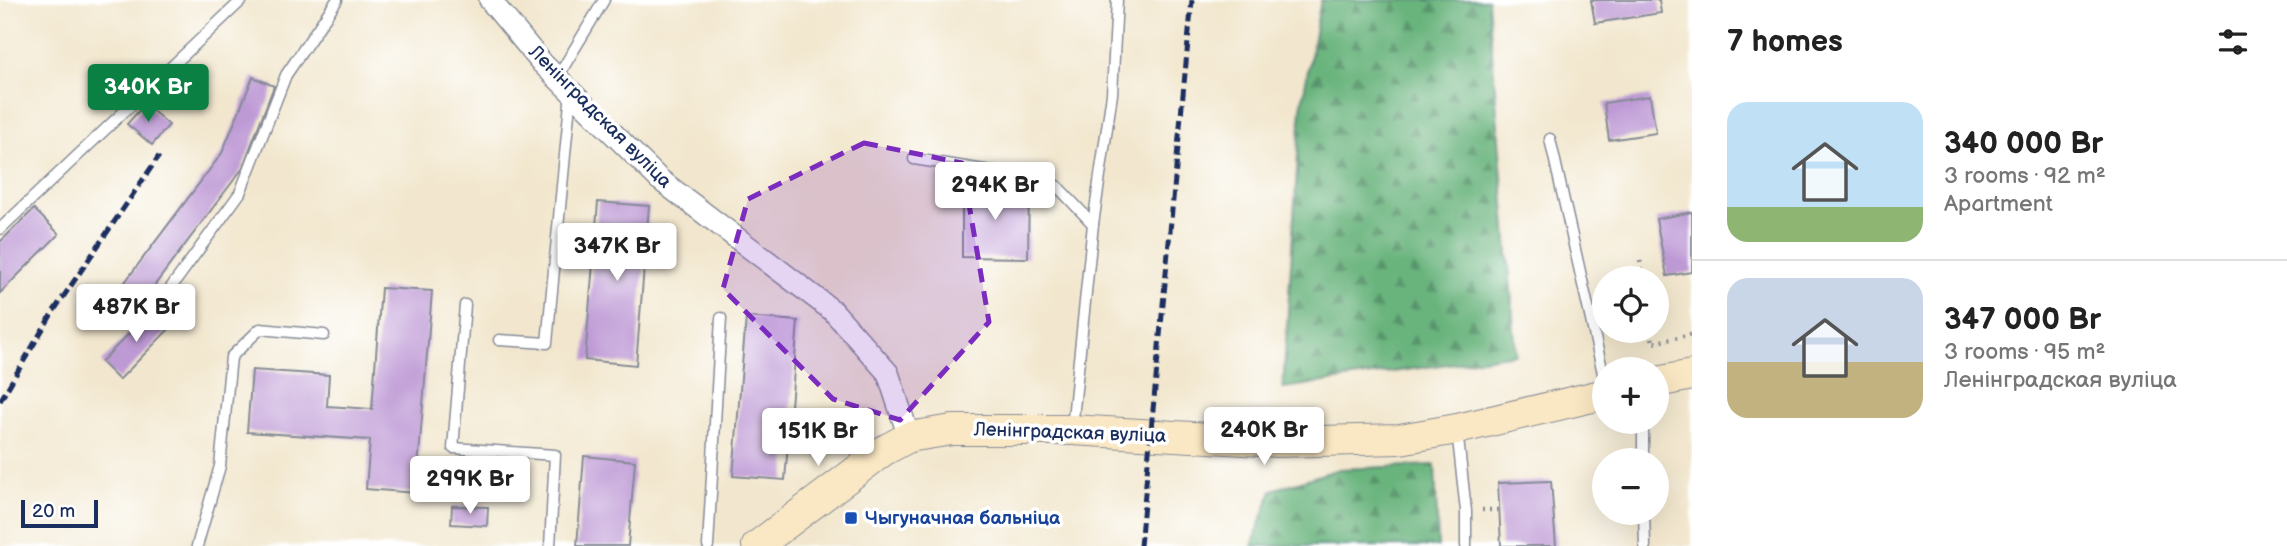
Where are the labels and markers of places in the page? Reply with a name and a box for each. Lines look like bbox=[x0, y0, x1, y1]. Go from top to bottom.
pin: 340K Br bbox=[83, 64, 213, 124]
pin: 294K Br bbox=[930, 162, 1060, 222]
pin: 347K Br bbox=[552, 224, 682, 283]
pin: 487K Br bbox=[71, 284, 201, 344]
pin: 240K Br bbox=[1199, 407, 1329, 467]
pin: 151K Br bbox=[753, 408, 883, 468]
pin: 299K Br bbox=[405, 456, 535, 516]
place label: Чыгуначная бальніца bbox=[865, 507, 1061, 530]
marker: Чыгуначная бальніца bbox=[843, 510, 859, 526]

